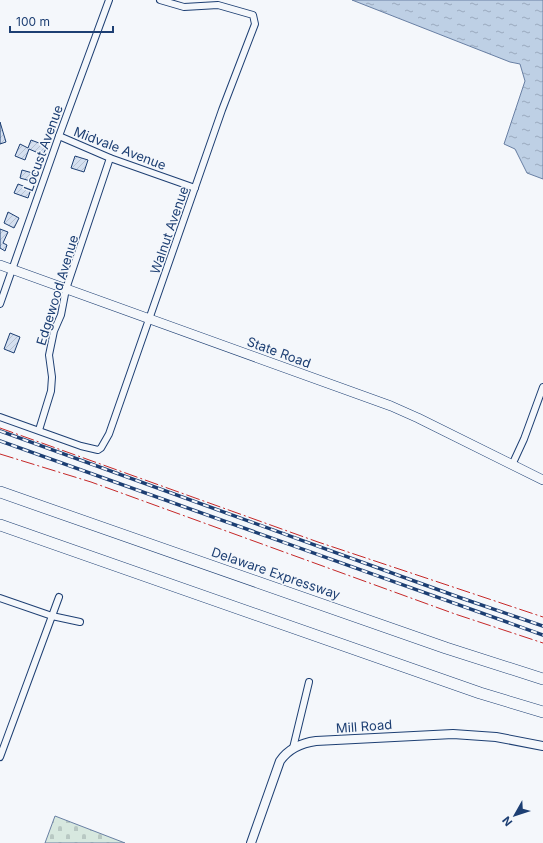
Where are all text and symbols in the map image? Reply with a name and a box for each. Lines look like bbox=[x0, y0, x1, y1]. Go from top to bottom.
scale bar bbox=[10, 8, 113, 34]
text: 100 m bbox=[16, 14, 50, 29]
street label: Locust Avenue bbox=[20, 103, 66, 193]
street label: Midvale Avenue bbox=[72, 123, 168, 173]
street label: Walnut Avenue bbox=[147, 184, 191, 276]
street label: Edgewood Avenue bbox=[33, 233, 81, 347]
street label: State Road bbox=[245, 333, 313, 371]
street label: Delaware Expressway bbox=[209, 543, 343, 603]
street label: Mill Road bbox=[335, 716, 393, 736]
north arrow bbox=[495, 795, 535, 835]
text: N bbox=[499, 814, 515, 829]

